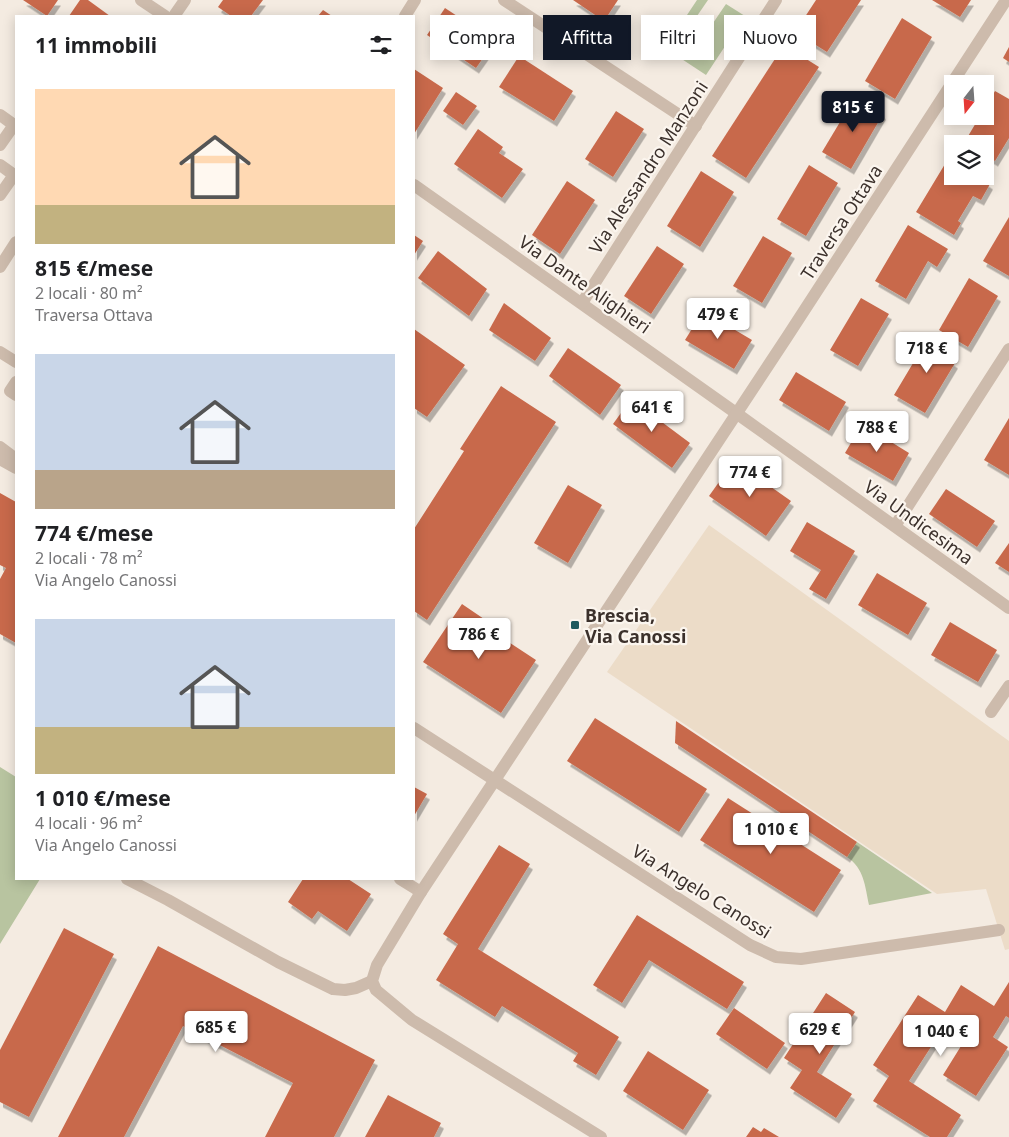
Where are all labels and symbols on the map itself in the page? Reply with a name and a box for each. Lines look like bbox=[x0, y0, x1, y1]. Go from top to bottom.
north arrow bbox=[944, 75, 994, 125]
street label: Via Alessandro Manzoni bbox=[583, 76, 713, 258]
pin: 815 € bbox=[818, 90, 888, 133]
street label: Traversa Ottava bbox=[795, 160, 887, 284]
street label: Via Dante Alighieri bbox=[514, 229, 656, 339]
pin: 479 € bbox=[683, 298, 753, 340]
pin: 718 € bbox=[892, 332, 962, 374]
pin: 641 € bbox=[617, 390, 687, 433]
pin: 788 € bbox=[842, 410, 912, 453]
pin: 774 € bbox=[715, 456, 785, 498]
street label: Via Undicesima bbox=[860, 474, 978, 570]
place label: Brescia, Via Canossi bbox=[585, 603, 686, 648]
pin: 786 € bbox=[444, 618, 514, 660]
marker: Brescia, Via Canossi bbox=[569, 619, 581, 631]
pin: 1 010 € bbox=[725, 812, 817, 855]
street label: Via Angelo Canossi bbox=[628, 839, 776, 943]
pin: 685 € bbox=[181, 1010, 251, 1053]
pin: 629 € bbox=[785, 1012, 855, 1055]
pin: 1 040 € bbox=[895, 1014, 987, 1057]

